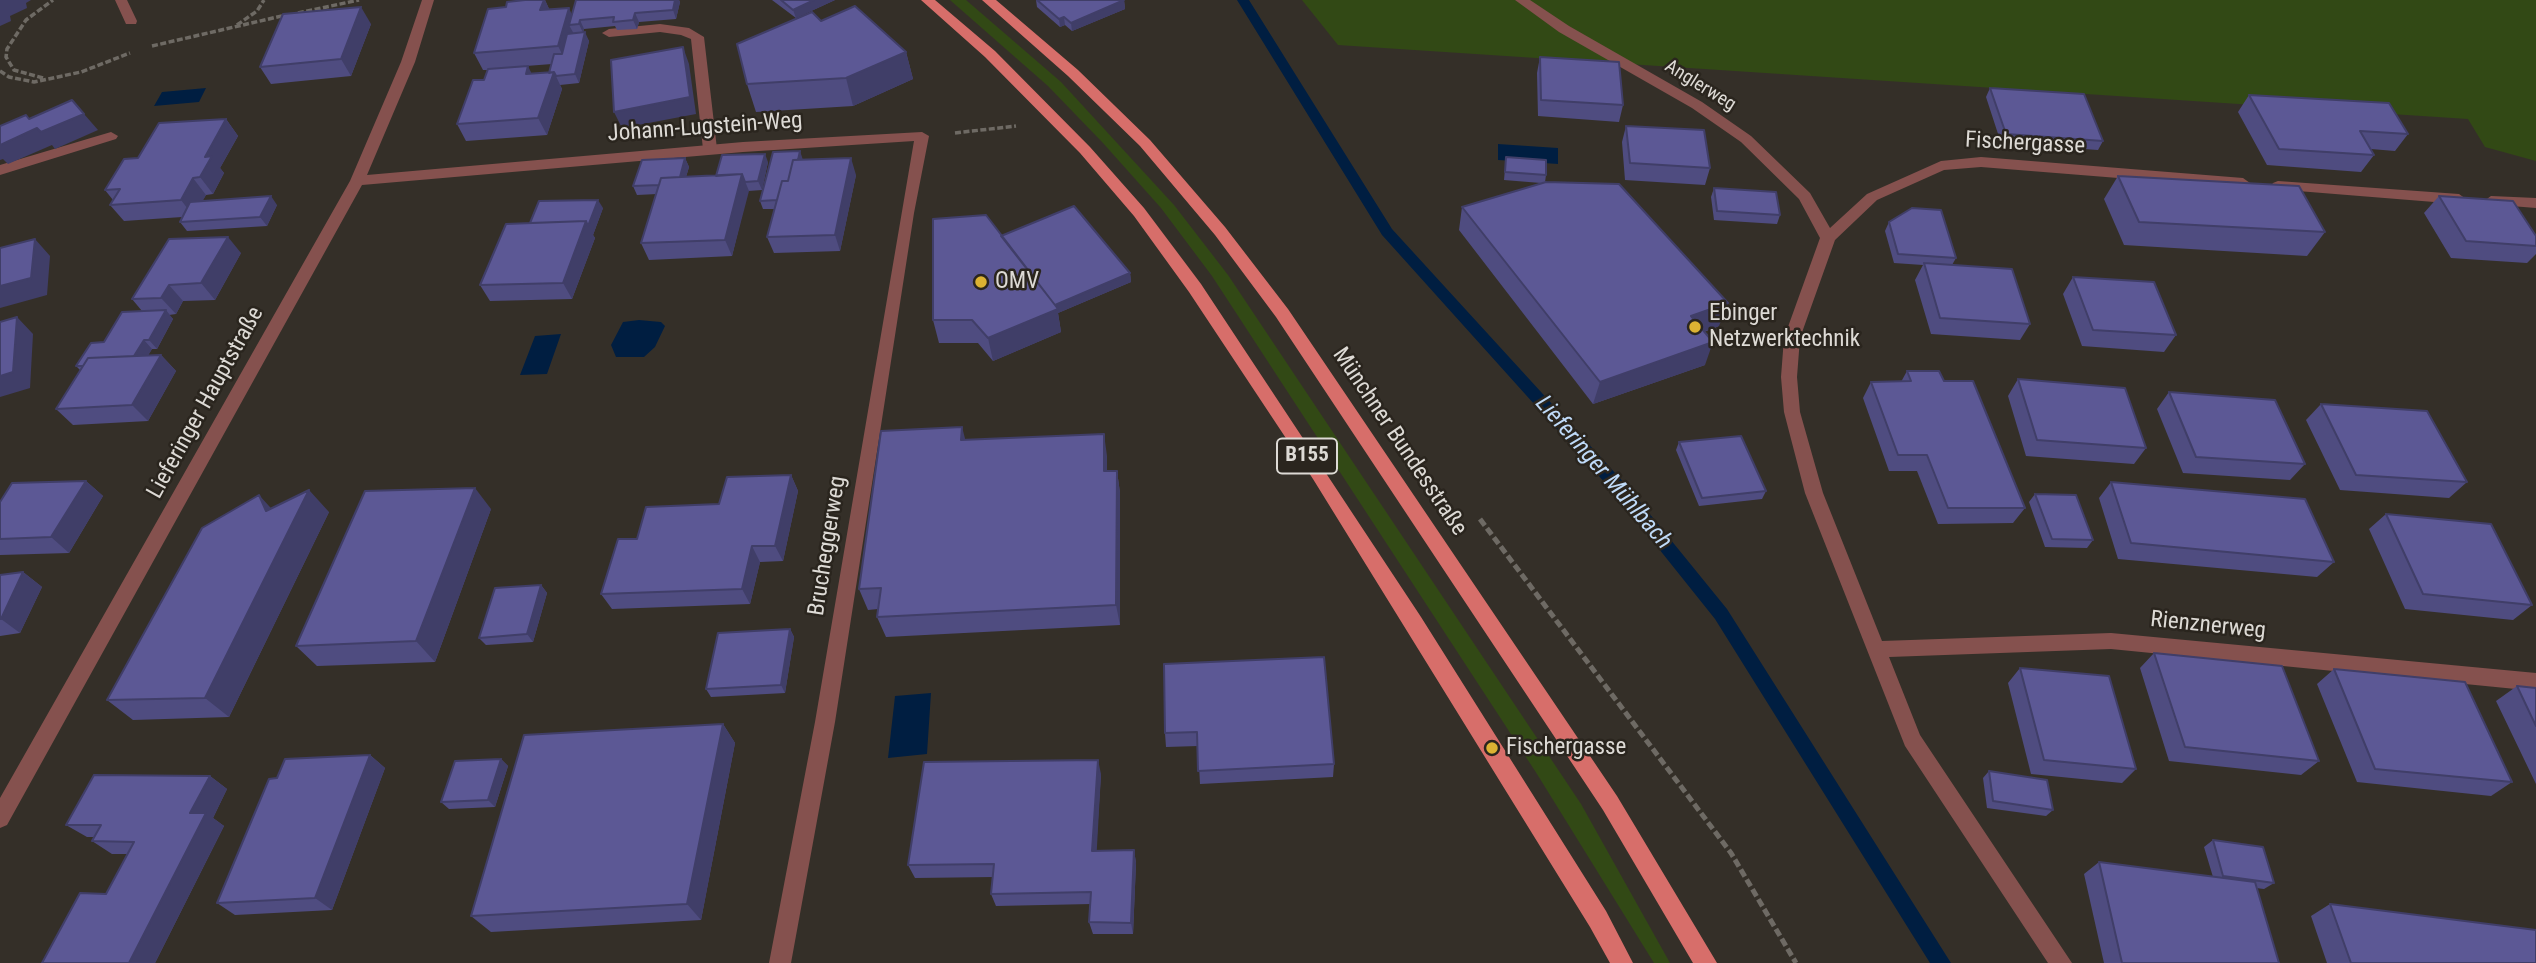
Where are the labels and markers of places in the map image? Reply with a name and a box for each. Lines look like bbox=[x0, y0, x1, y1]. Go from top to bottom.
place label: OMV bbox=[995, 268, 1039, 296]
marker: OMV bbox=[973, 274, 989, 290]
place label: Ebinger Netzwerktechnik bbox=[1709, 300, 1860, 354]
marker: Ebinger Netzwerktechnik bbox=[1687, 319, 1703, 335]
place label: Fischergasse bbox=[1506, 734, 1626, 762]
marker: Fischergasse bbox=[1484, 740, 1500, 756]

